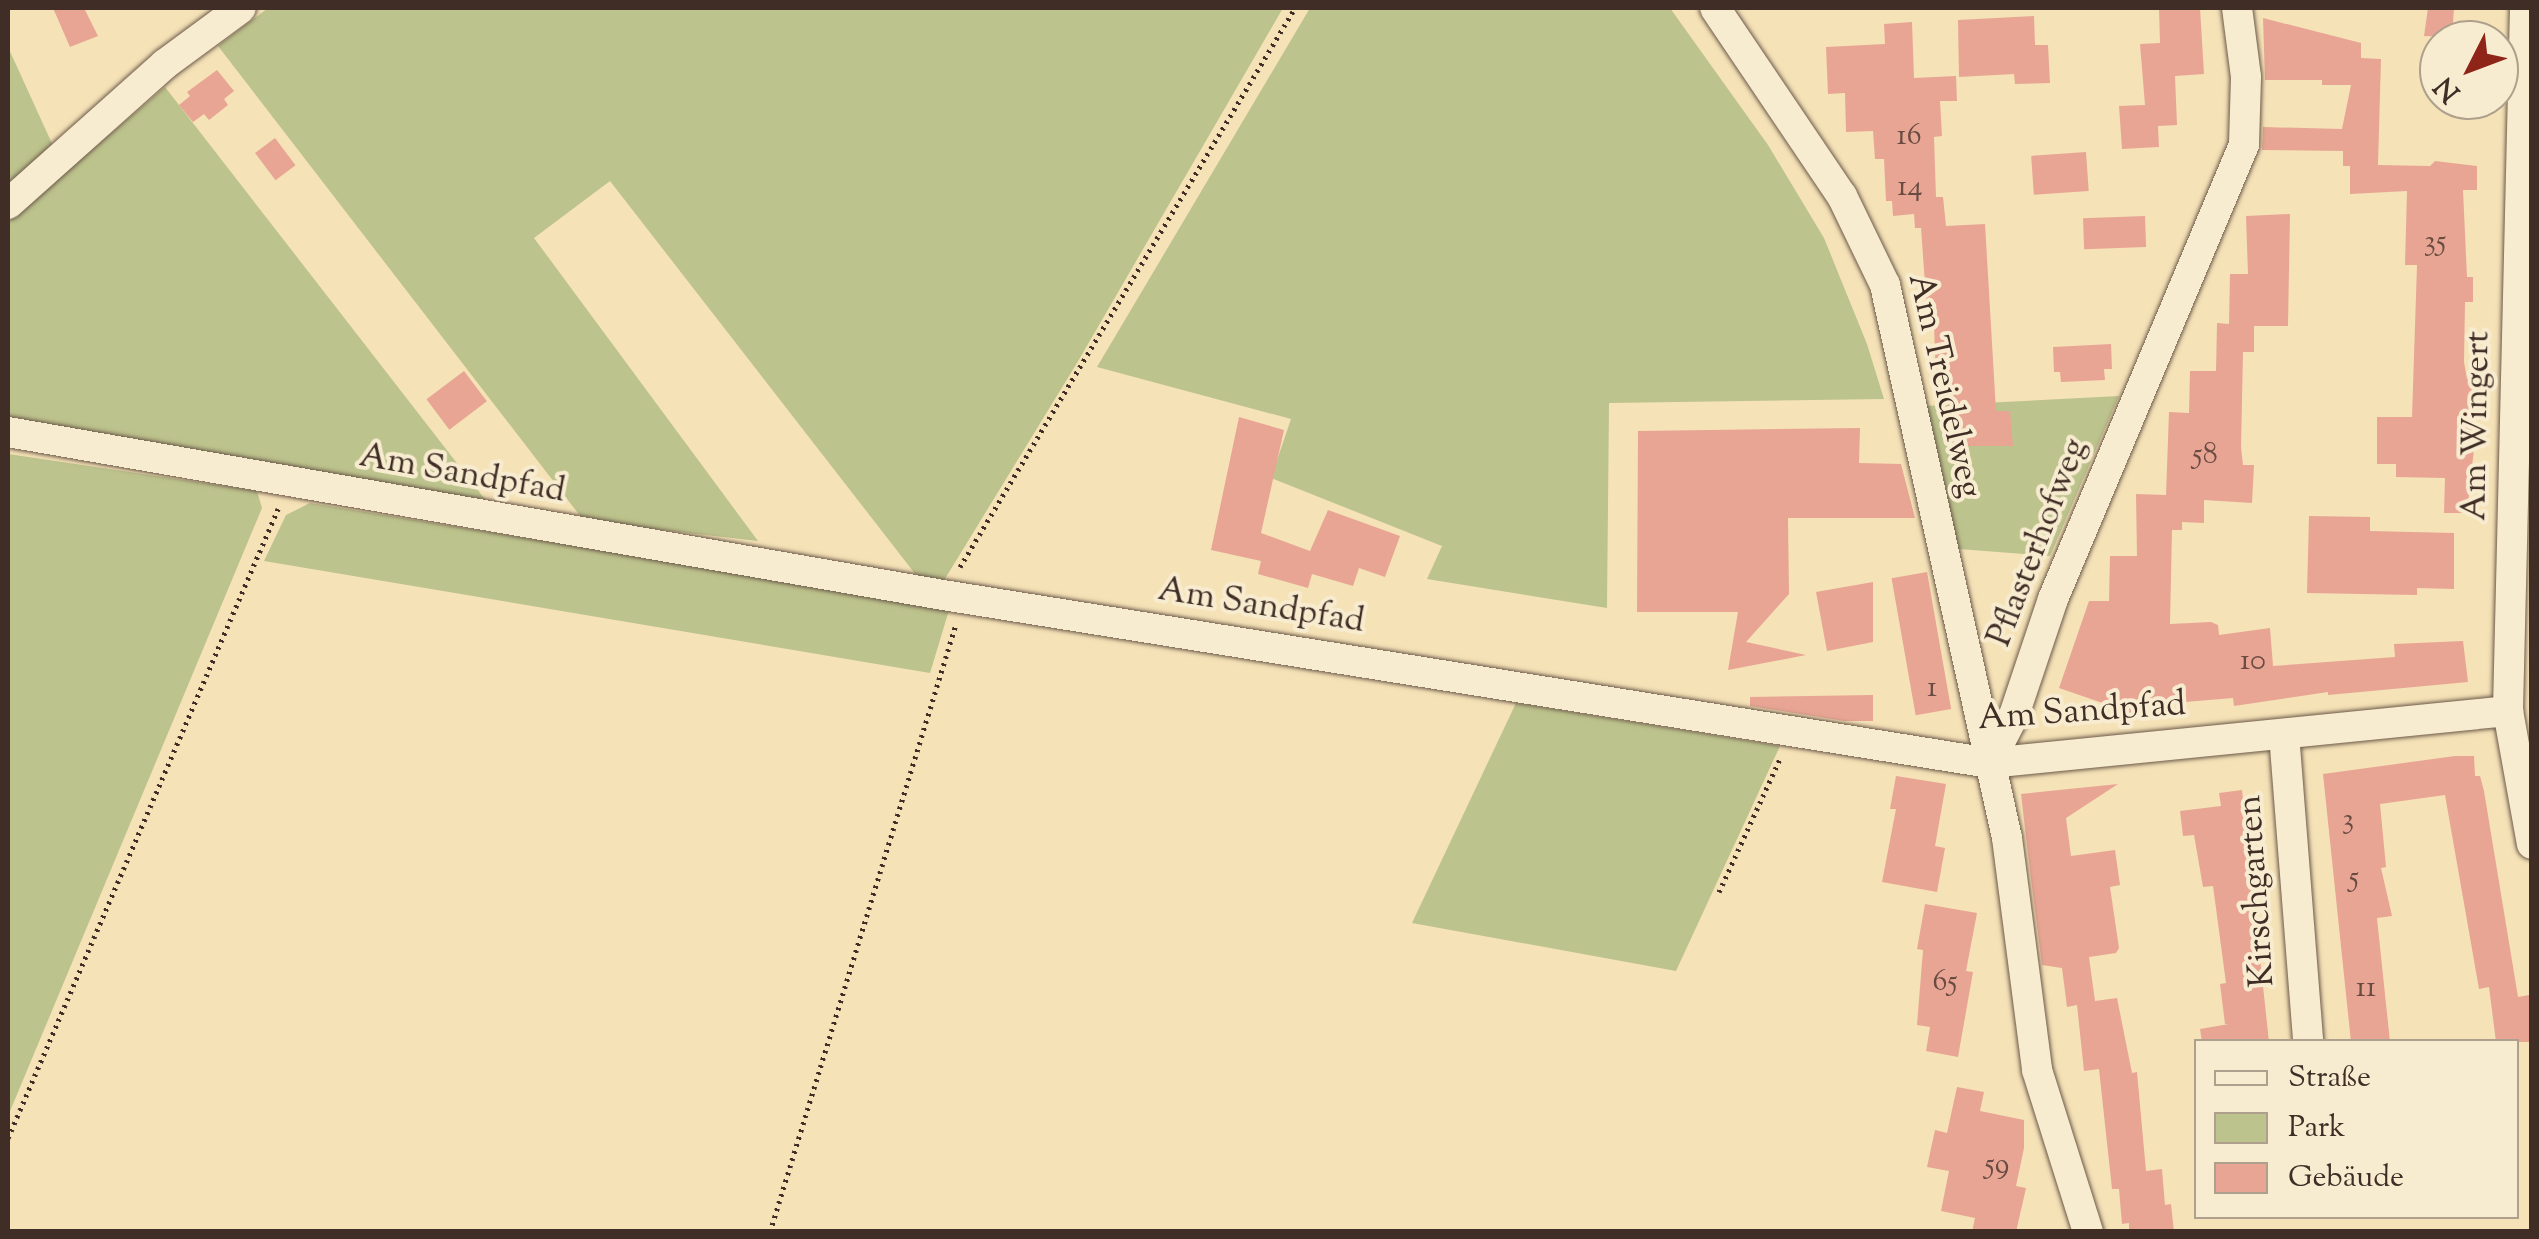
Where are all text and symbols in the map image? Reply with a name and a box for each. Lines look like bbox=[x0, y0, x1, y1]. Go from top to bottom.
north arrow bbox=[2419, 20, 2519, 120]
text: N bbox=[2426, 67, 2471, 110]
house number: 16 bbox=[1896, 119, 1922, 155]
house number: 14 bbox=[1897, 170, 1923, 206]
house number: 35 bbox=[2424, 225, 2446, 261]
street label: Am Treidelweg bbox=[1897, 270, 1989, 502]
street label: Am Wingert bbox=[2455, 331, 2501, 521]
street label: Pflasterhofweg bbox=[1980, 433, 2098, 653]
street label: Am Sandpfad bbox=[356, 436, 568, 514]
house number: 58 bbox=[2192, 438, 2218, 474]
street label: Am Sandpfad bbox=[1155, 570, 1367, 644]
house number: 10 bbox=[2240, 644, 2266, 680]
house number: 1 bbox=[1927, 671, 1937, 707]
street label: Am Sandpfad bbox=[1977, 685, 2187, 741]
street label: Kirschgarten bbox=[2230, 793, 2286, 989]
house number: 3 bbox=[2342, 803, 2354, 839]
house number: 5 bbox=[2349, 861, 2359, 897]
house number: 65 bbox=[1932, 965, 1958, 1001]
house number: 11 bbox=[2356, 971, 2376, 1007]
legend bbox=[2194, 1039, 2519, 1219]
text: Straße bbox=[2288, 1057, 2371, 1100]
text: Park bbox=[2288, 1107, 2345, 1150]
house number: 59 bbox=[1985, 1148, 2009, 1184]
text: Gebäude bbox=[2288, 1157, 2404, 1200]

